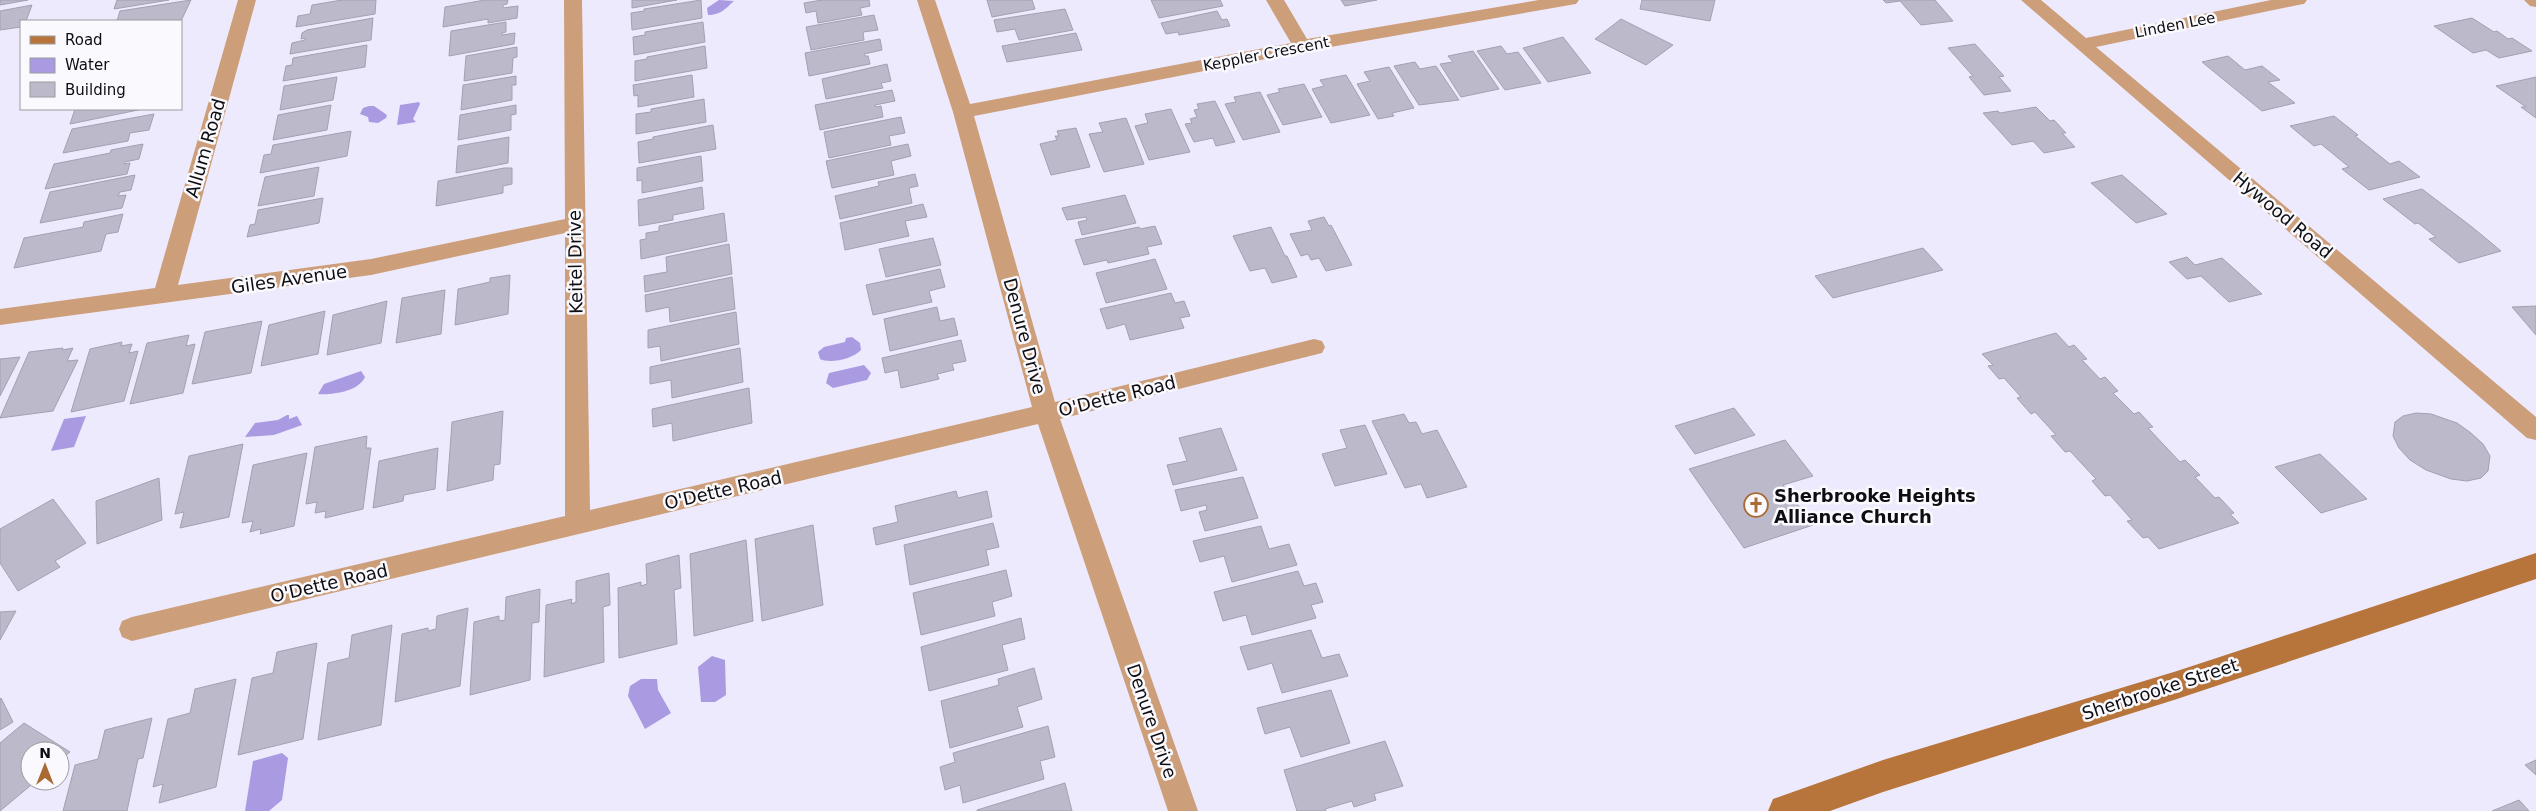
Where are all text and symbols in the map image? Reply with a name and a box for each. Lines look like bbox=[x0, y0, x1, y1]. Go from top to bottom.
street label: Linden Lee bbox=[2133, 8, 2217, 42]
legend bbox=[20, 20, 182, 110]
text: Road bbox=[65, 31, 103, 49]
street label: Keppler Crescent bbox=[1201, 33, 1331, 75]
text: Water bbox=[65, 56, 110, 74]
text: Building bbox=[65, 81, 126, 99]
street label: Allum Road bbox=[181, 96, 229, 200]
street label: Hywood Road bbox=[2229, 167, 2337, 263]
street label: Keitel Drive bbox=[564, 210, 586, 314]
street label: Giles Avenue bbox=[230, 260, 348, 298]
street label: Denure Drive bbox=[999, 276, 1051, 396]
street label: O'Dette Road bbox=[1056, 371, 1178, 421]
street label: O'Dette Road bbox=[662, 466, 784, 514]
place label: Sherbrooke Heights Alliance Church bbox=[1774, 485, 1976, 527]
church icon: Sherbrooke Heights Alliance Church bbox=[1743, 492, 1769, 518]
street label: O'Dette Road bbox=[268, 559, 390, 607]
street label: Sherbrooke Street bbox=[2079, 654, 2241, 724]
street label: Denure Drive bbox=[1123, 661, 1181, 781]
north arrow bbox=[20, 741, 70, 791]
text: N bbox=[39, 745, 51, 761]

